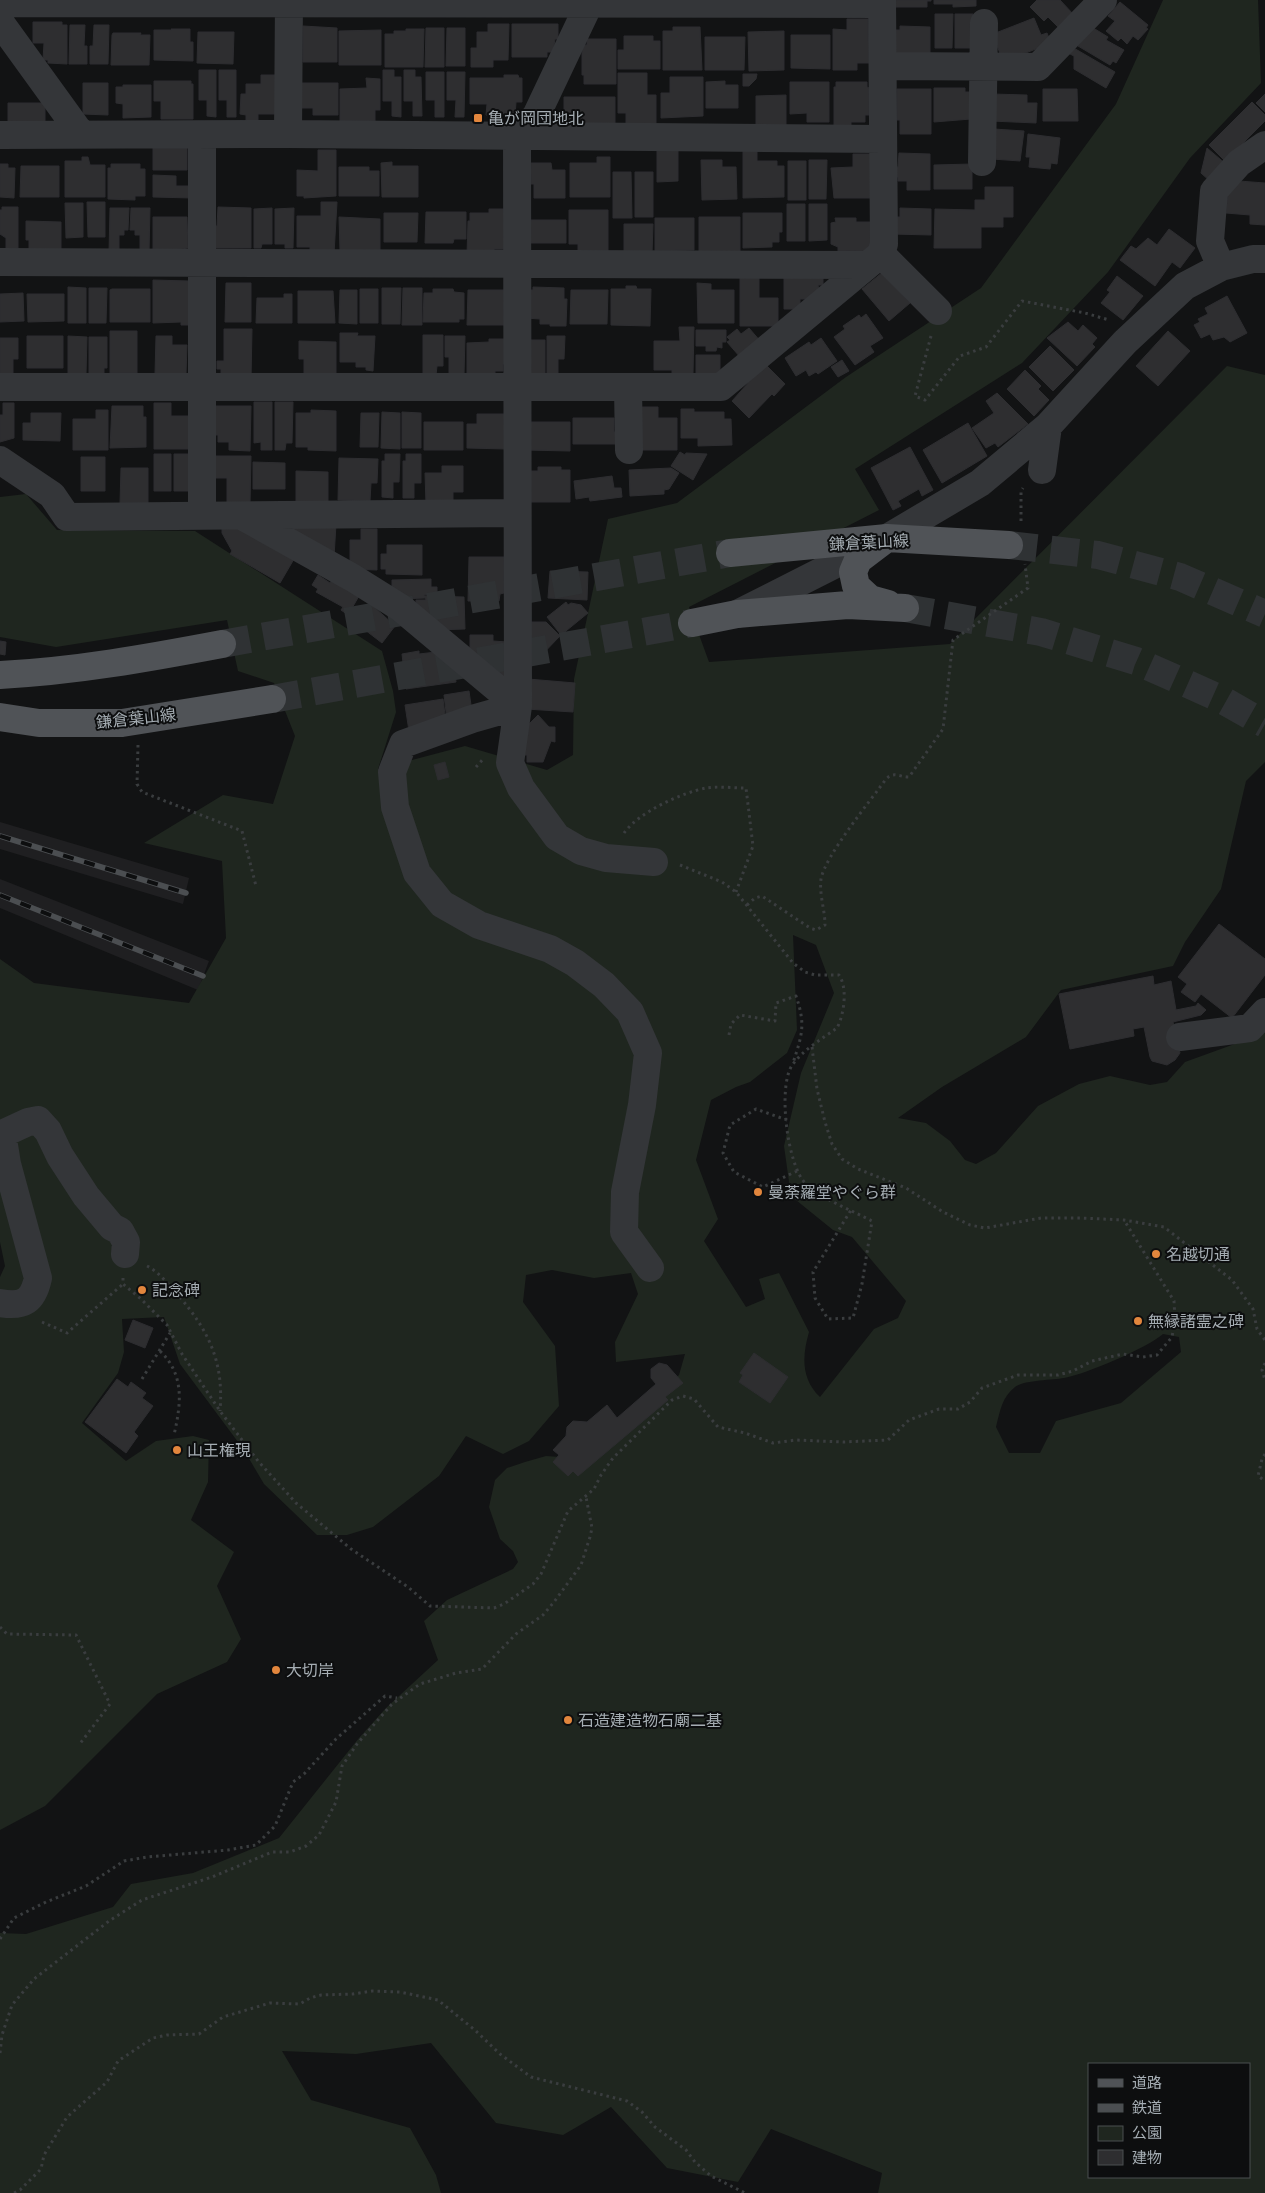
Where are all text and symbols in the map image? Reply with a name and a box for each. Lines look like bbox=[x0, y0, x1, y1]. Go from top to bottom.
place label: 亀が岡団地北 bbox=[488, 109, 584, 127]
marker: 亀が岡団地北 bbox=[472, 112, 484, 124]
street label: 鎌倉葉山線 bbox=[829, 531, 909, 553]
street label: 鎌倉葉山線 bbox=[95, 705, 177, 731]
place label: 曼荼羅堂やぐら群 bbox=[768, 1183, 896, 1201]
marker: 曼荼羅堂やぐら群 bbox=[752, 1186, 764, 1198]
place label: 名越切通 bbox=[1166, 1245, 1230, 1263]
marker: 名越切通 bbox=[1150, 1248, 1162, 1260]
place label: 記念碑 bbox=[152, 1281, 200, 1299]
marker: 記念碑 bbox=[136, 1284, 148, 1296]
place label: 無縁諸霊之碑 bbox=[1148, 1312, 1244, 1330]
marker: 無縁諸霊之碑 bbox=[1132, 1315, 1144, 1327]
place label: 山王権現 bbox=[187, 1441, 251, 1459]
marker: 山王権現 bbox=[171, 1444, 183, 1456]
place label: 大切岸 bbox=[286, 1661, 334, 1679]
marker: 大切岸 bbox=[270, 1664, 282, 1676]
place label: 石造建造物石廟二基 bbox=[578, 1711, 722, 1729]
marker: 石造建造物石廟二基 bbox=[562, 1714, 574, 1726]
legend bbox=[1088, 2063, 1250, 2178]
text: 道路 bbox=[1132, 2074, 1162, 2091]
text: 鉄道 bbox=[1132, 2099, 1162, 2116]
text: 公園 bbox=[1132, 2124, 1162, 2141]
text: 建物 bbox=[1132, 2149, 1162, 2166]

